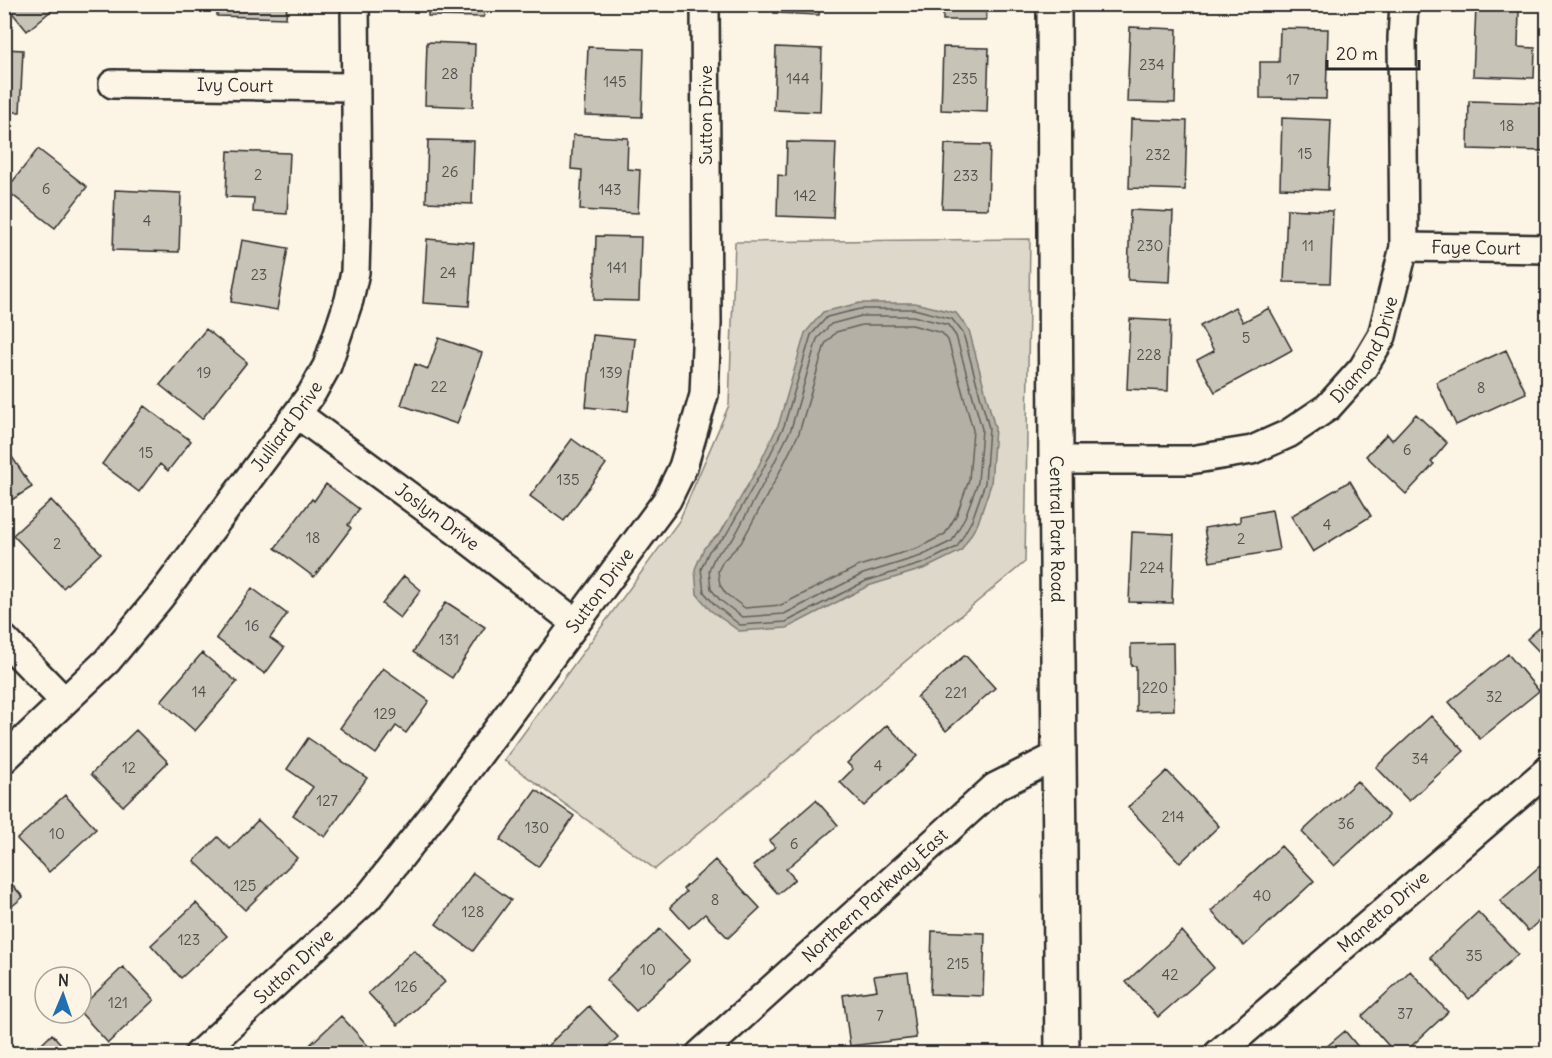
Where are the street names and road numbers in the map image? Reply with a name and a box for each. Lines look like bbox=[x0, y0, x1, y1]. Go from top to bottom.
street label: Sutton Drive bbox=[694, 65, 717, 165]
street label: Ivy Court bbox=[197, 73, 273, 97]
street label: Faye Court bbox=[1431, 235, 1521, 260]
street label: Diamond Drive bbox=[1325, 294, 1402, 408]
street label: Julliard Drive bbox=[246, 377, 327, 476]
street label: Central Park Road bbox=[1045, 455, 1069, 603]
street label: Joslyn Drive bbox=[391, 478, 484, 555]
street label: Sutton Drive bbox=[561, 543, 639, 638]
street label: Northern Parkway East bbox=[797, 823, 952, 967]
street label: Manetto Drive bbox=[1332, 865, 1434, 957]
street label: Sutton Drive bbox=[249, 924, 338, 1009]

